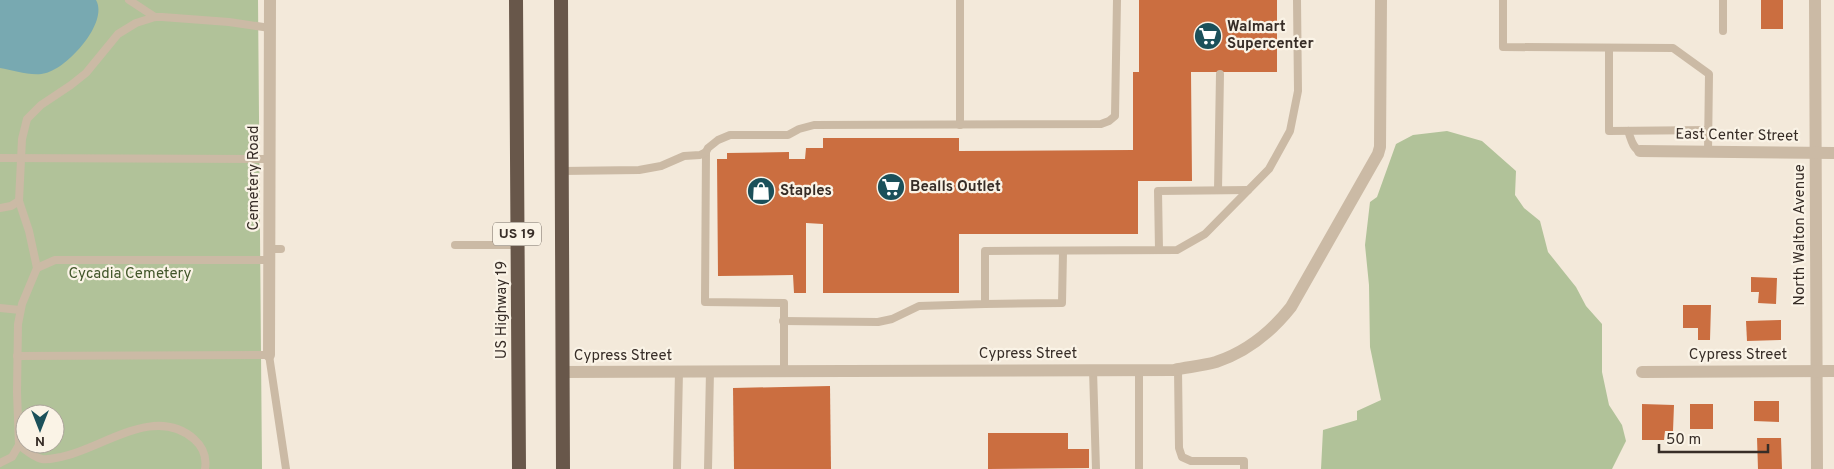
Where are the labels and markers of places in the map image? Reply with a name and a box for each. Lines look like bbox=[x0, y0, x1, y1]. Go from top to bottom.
place label: Walmart Supercenter bbox=[1227, 18, 1314, 54]
supermarket icon: Walmart Supercenter bbox=[1193, 21, 1223, 51]
supermarket icon: Bealls Outlet bbox=[876, 172, 906, 202]
shop icon: Staples bbox=[746, 176, 776, 206]
place label: Bealls Outlet bbox=[910, 178, 1001, 197]
place label: Staples bbox=[780, 182, 832, 201]

